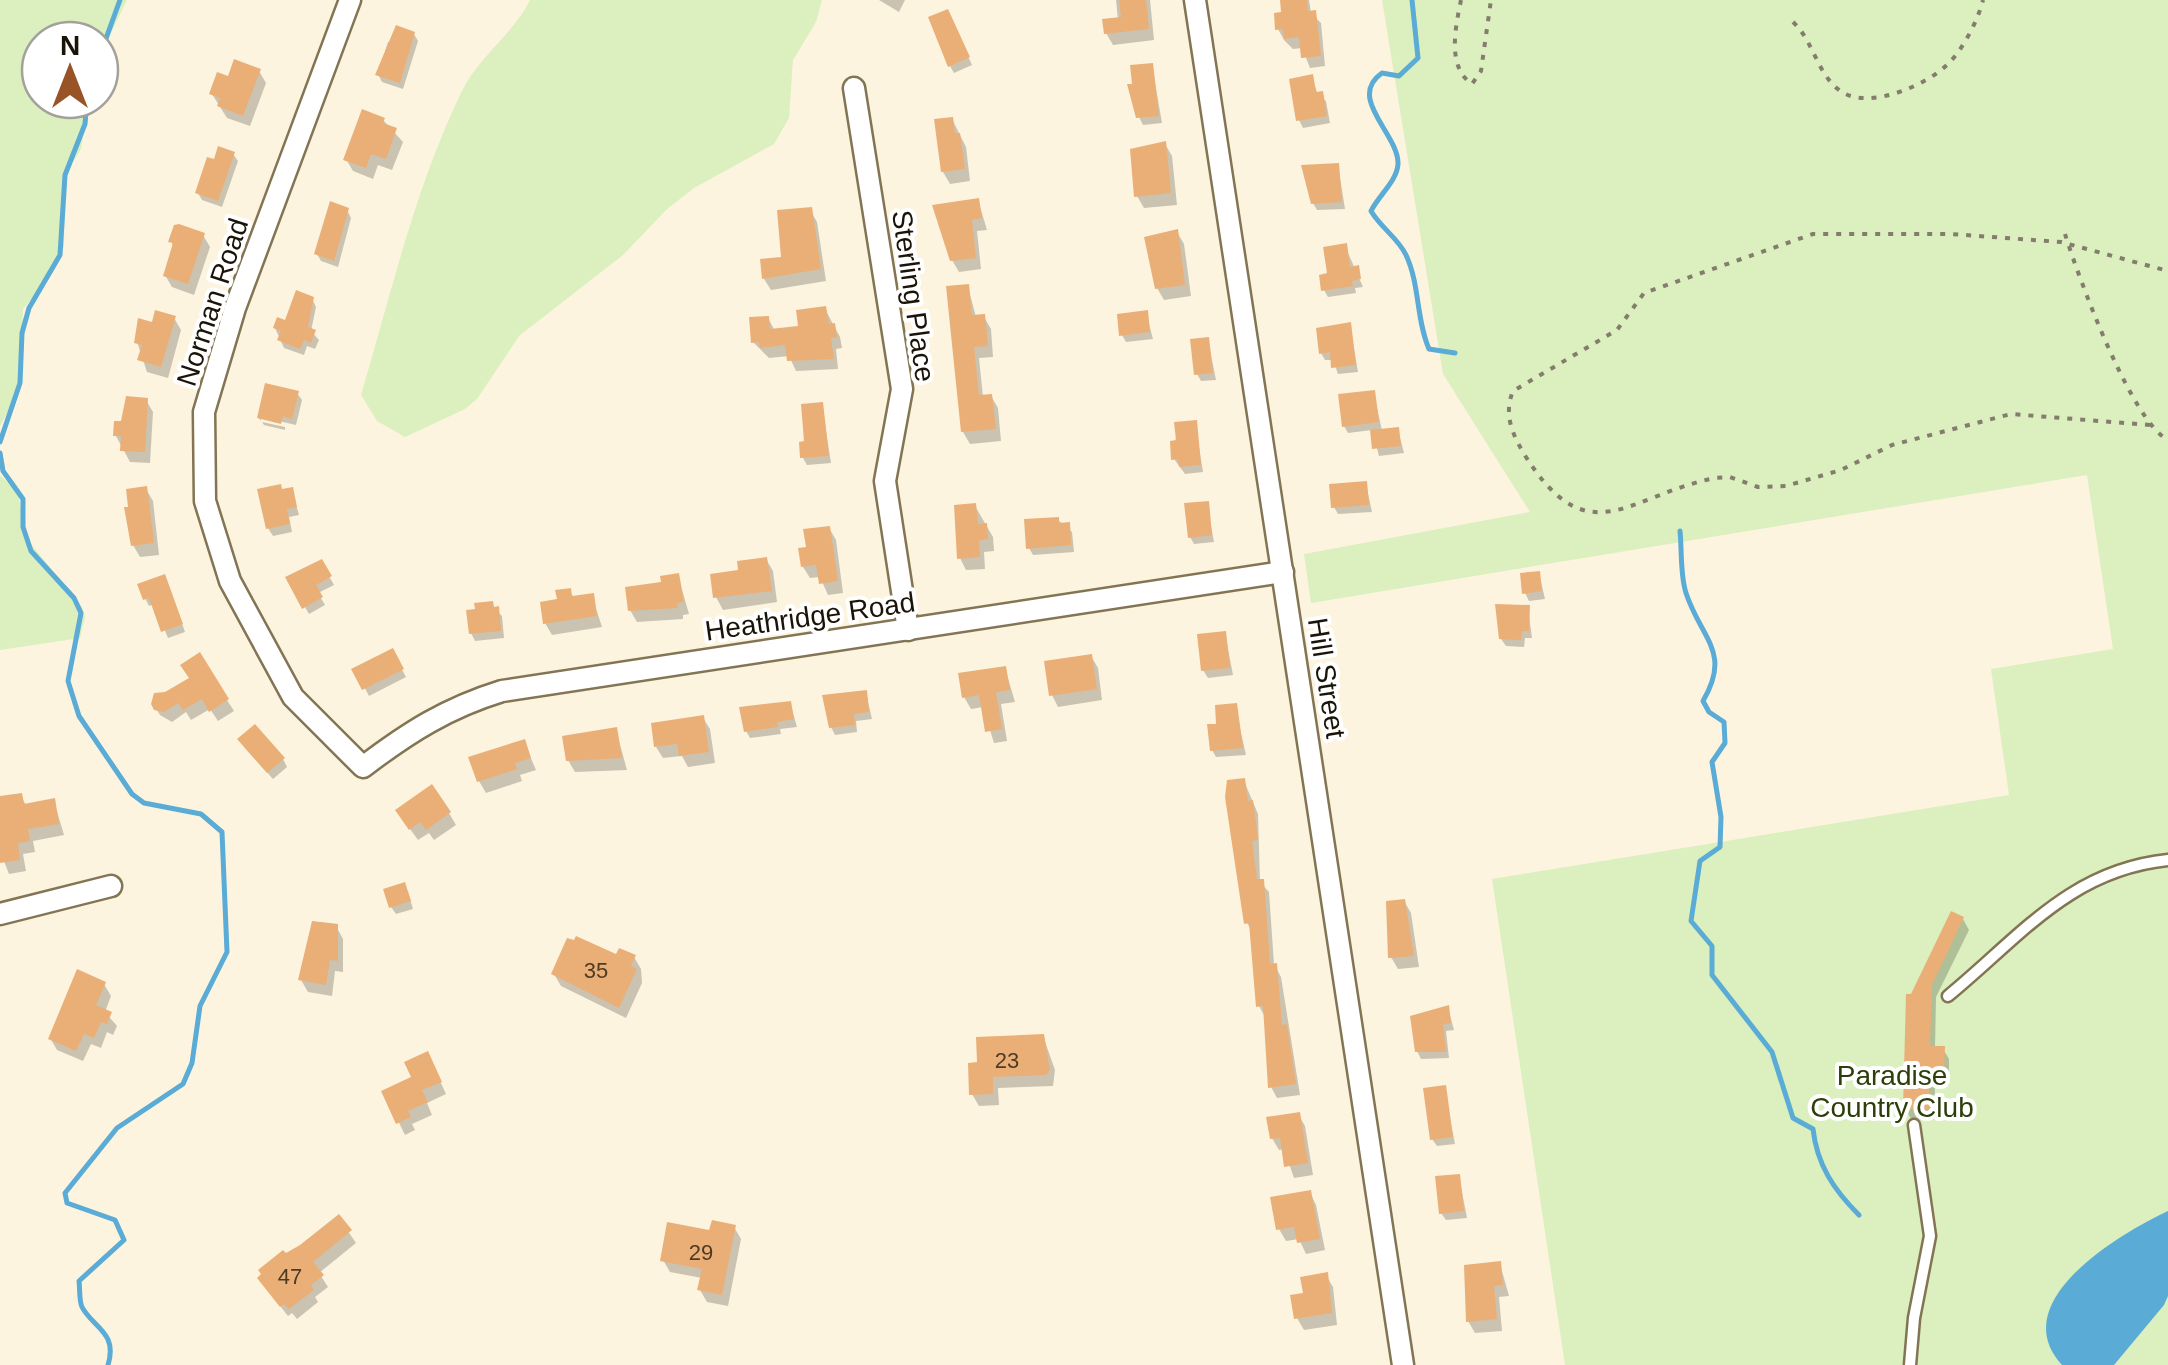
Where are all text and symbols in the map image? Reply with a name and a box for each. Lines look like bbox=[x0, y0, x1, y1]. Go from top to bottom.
north arrow bbox=[20, 20, 120, 120]
text: N bbox=[60, 30, 80, 61]
street label: Sterling Place bbox=[886, 208, 941, 384]
street label: Norman Road bbox=[171, 214, 254, 390]
street label: Heathridge Road bbox=[703, 586, 917, 647]
street label: Hill Street bbox=[1302, 616, 1351, 741]
house number: 35 bbox=[584, 958, 608, 983]
house number: 23 bbox=[995, 1048, 1019, 1073]
park label: Paradise Country Club bbox=[1810, 1060, 1974, 1123]
house number: 29 bbox=[689, 1240, 713, 1265]
house number: 47 bbox=[278, 1264, 302, 1289]

